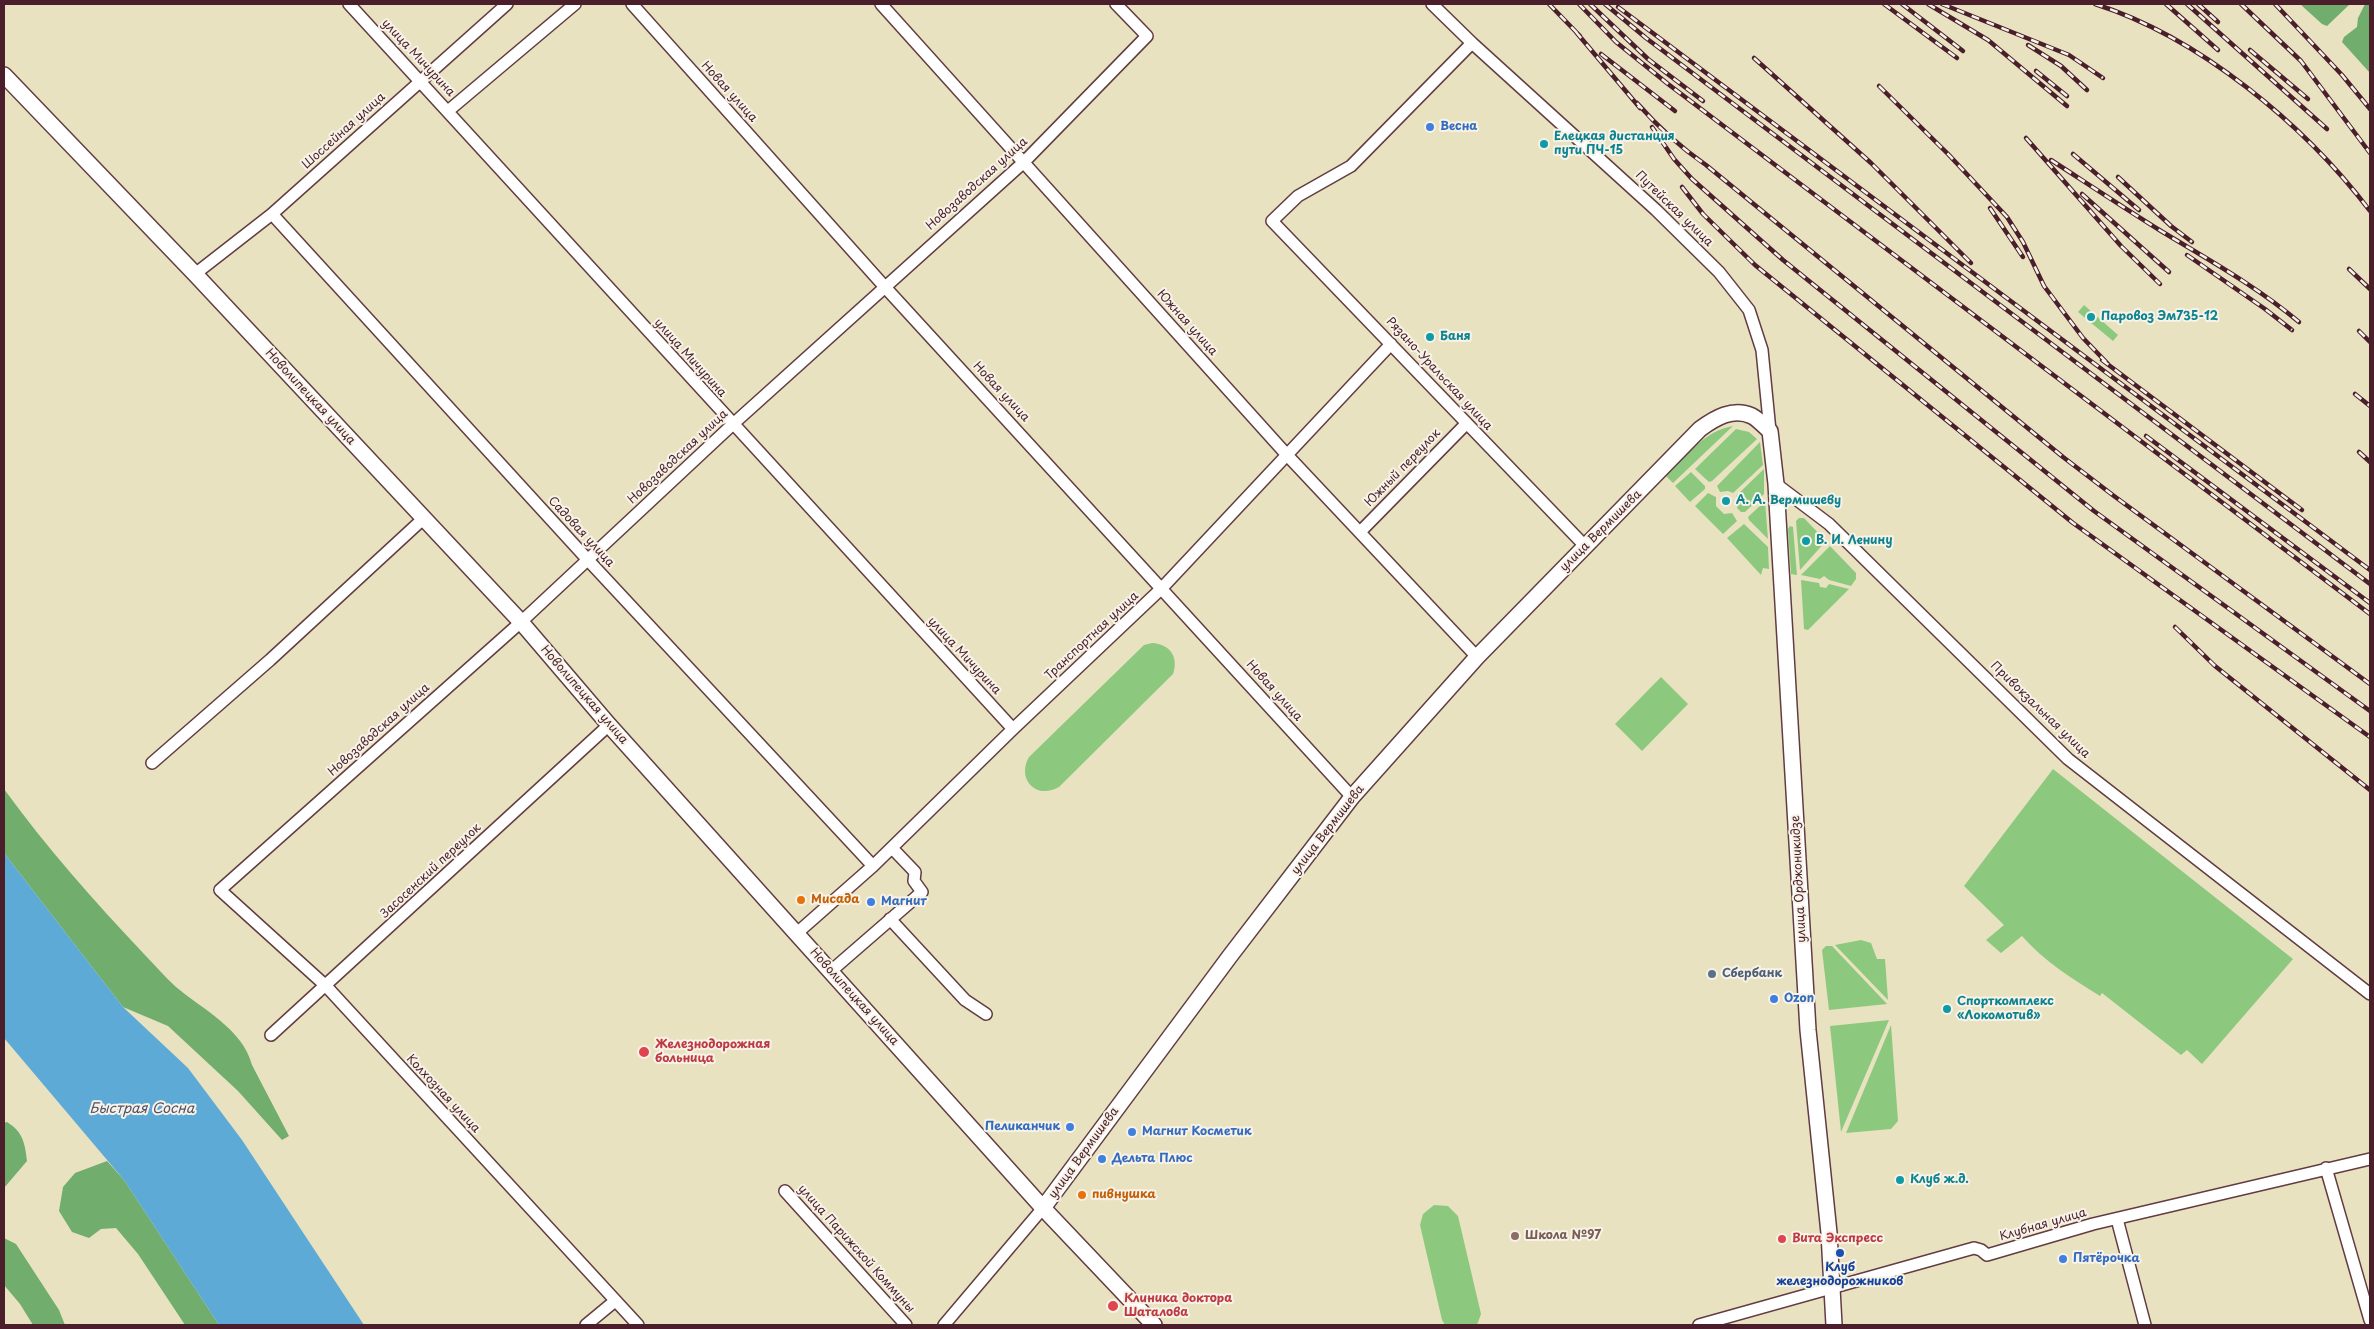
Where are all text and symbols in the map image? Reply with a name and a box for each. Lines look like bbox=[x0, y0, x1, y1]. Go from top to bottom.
street label: улица Мичурина bbox=[378, 16, 458, 100]
street label: Новая улица bbox=[698, 59, 760, 125]
street label: Шоссейная улица bbox=[299, 90, 389, 172]
place label: Весна bbox=[1440, 120, 1477, 134]
marker: Весна bbox=[1424, 121, 1436, 133]
place label: Елецкая дистанция пути ПЧ-15 bbox=[1554, 130, 1675, 158]
street label: Новозаводская улица bbox=[923, 135, 1031, 233]
marker: Елецкая дистанция пути ПЧ-15 bbox=[1538, 138, 1550, 150]
street label: Путейская улица bbox=[1632, 168, 1716, 250]
street label: Южная улица bbox=[1154, 287, 1220, 359]
place label: Паровоз Эм735-12 bbox=[2101, 310, 2218, 324]
marker: Паровоз Эм735-12 bbox=[2085, 311, 2097, 323]
street label: Рязано-Уральская улица bbox=[1383, 315, 1495, 433]
street label: улица Мичурина bbox=[651, 316, 729, 400]
place label: Баня bbox=[1440, 330, 1471, 344]
marker: Баня bbox=[1424, 331, 1436, 343]
street label: Новолипецкая улица bbox=[262, 346, 358, 448]
street label: Новая улица bbox=[970, 359, 1032, 425]
street label: Новозаводская улица bbox=[625, 407, 731, 507]
street label: Южный переулок bbox=[1362, 426, 1444, 510]
street label: улица Вермишева bbox=[1557, 487, 1645, 575]
street label: Садовая улица bbox=[545, 494, 617, 570]
place label: А. А. Вермишеву bbox=[1736, 494, 1841, 508]
marker: А. А. Вермишеву bbox=[1720, 495, 1732, 507]
place label: В. И. Ленину bbox=[1816, 534, 1892, 548]
marker: В. И. Ленину bbox=[1800, 535, 1812, 547]
street label: Транспортная улица bbox=[1042, 589, 1142, 683]
street label: улица Мичурина bbox=[924, 614, 1004, 698]
street label: Новолипецкая улица bbox=[537, 643, 631, 747]
street label: Новая улица bbox=[1243, 658, 1305, 724]
street label: Привокзальная улица bbox=[1987, 659, 2093, 761]
street label: Новозаводская улица bbox=[325, 681, 433, 779]
street label: улица Вермишева bbox=[1289, 782, 1367, 878]
street label: улица Орджоникидзе bbox=[1788, 815, 1810, 943]
street label: Засосенский переулок bbox=[378, 821, 484, 921]
place label: Мисада bbox=[811, 893, 860, 907]
marker: Мисада bbox=[795, 894, 807, 906]
place label: Магнит bbox=[881, 895, 927, 909]
marker: Магнит bbox=[865, 896, 877, 908]
street label: Новолипецкая улица bbox=[807, 945, 901, 1049]
place label: Сбербанк bbox=[1722, 967, 1782, 981]
marker: Сбербанк bbox=[1706, 968, 1718, 980]
place label: Ozon bbox=[1784, 992, 1814, 1006]
marker: Ozon bbox=[1768, 993, 1780, 1005]
place label: Спорткомплекс «Локомотив» bbox=[1957, 995, 2054, 1023]
marker: Спорткомплекс «Локомотив» bbox=[1941, 1003, 1953, 1015]
place label: Железнодорожная больница bbox=[655, 1038, 770, 1066]
marker: Железнодорожная больница bbox=[637, 1045, 651, 1059]
street label: Колхозная улица bbox=[403, 1052, 483, 1136]
water label: Быстрая Сосна bbox=[89, 1101, 195, 1117]
street label: улица Вермишева bbox=[1046, 1105, 1122, 1201]
place label: Пеликанчик bbox=[985, 1120, 1060, 1134]
marker: Пеликанчик bbox=[1064, 1121, 1076, 1133]
place label: Магнит Косметик bbox=[1142, 1125, 1252, 1139]
marker: Магнит Косметик bbox=[1126, 1126, 1138, 1138]
place label: Дельта Плюс bbox=[1112, 1152, 1193, 1166]
marker: Дельта Плюс bbox=[1096, 1153, 1108, 1165]
place label: Клуб ж.д. bbox=[1910, 1173, 1969, 1187]
marker: Клуб ж.д. bbox=[1894, 1174, 1906, 1186]
street label: улица Парижской Коммуны bbox=[795, 1182, 917, 1316]
place label: пивнушка bbox=[1092, 1188, 1156, 1202]
marker: пивнушка bbox=[1076, 1189, 1088, 1201]
street label: Клубная улица bbox=[1998, 1206, 2088, 1244]
place label: Школа №97 bbox=[1525, 1229, 1601, 1243]
marker: Школа №97 bbox=[1509, 1230, 1521, 1242]
place label: Вита Экспресс bbox=[1792, 1232, 1883, 1246]
marker: Вита Экспресс bbox=[1776, 1233, 1788, 1245]
marker: Клуб железнодорожников bbox=[1834, 1247, 1846, 1259]
place label: Пятёрочка bbox=[2073, 1252, 2140, 1266]
marker: Пятёрочка bbox=[2057, 1253, 2069, 1265]
place label: Клуб железнодорожников bbox=[1777, 1261, 1903, 1289]
place label: Клиника доктора Шаталова bbox=[1124, 1292, 1232, 1320]
marker: Клиника доктора Шаталова bbox=[1106, 1299, 1120, 1313]

